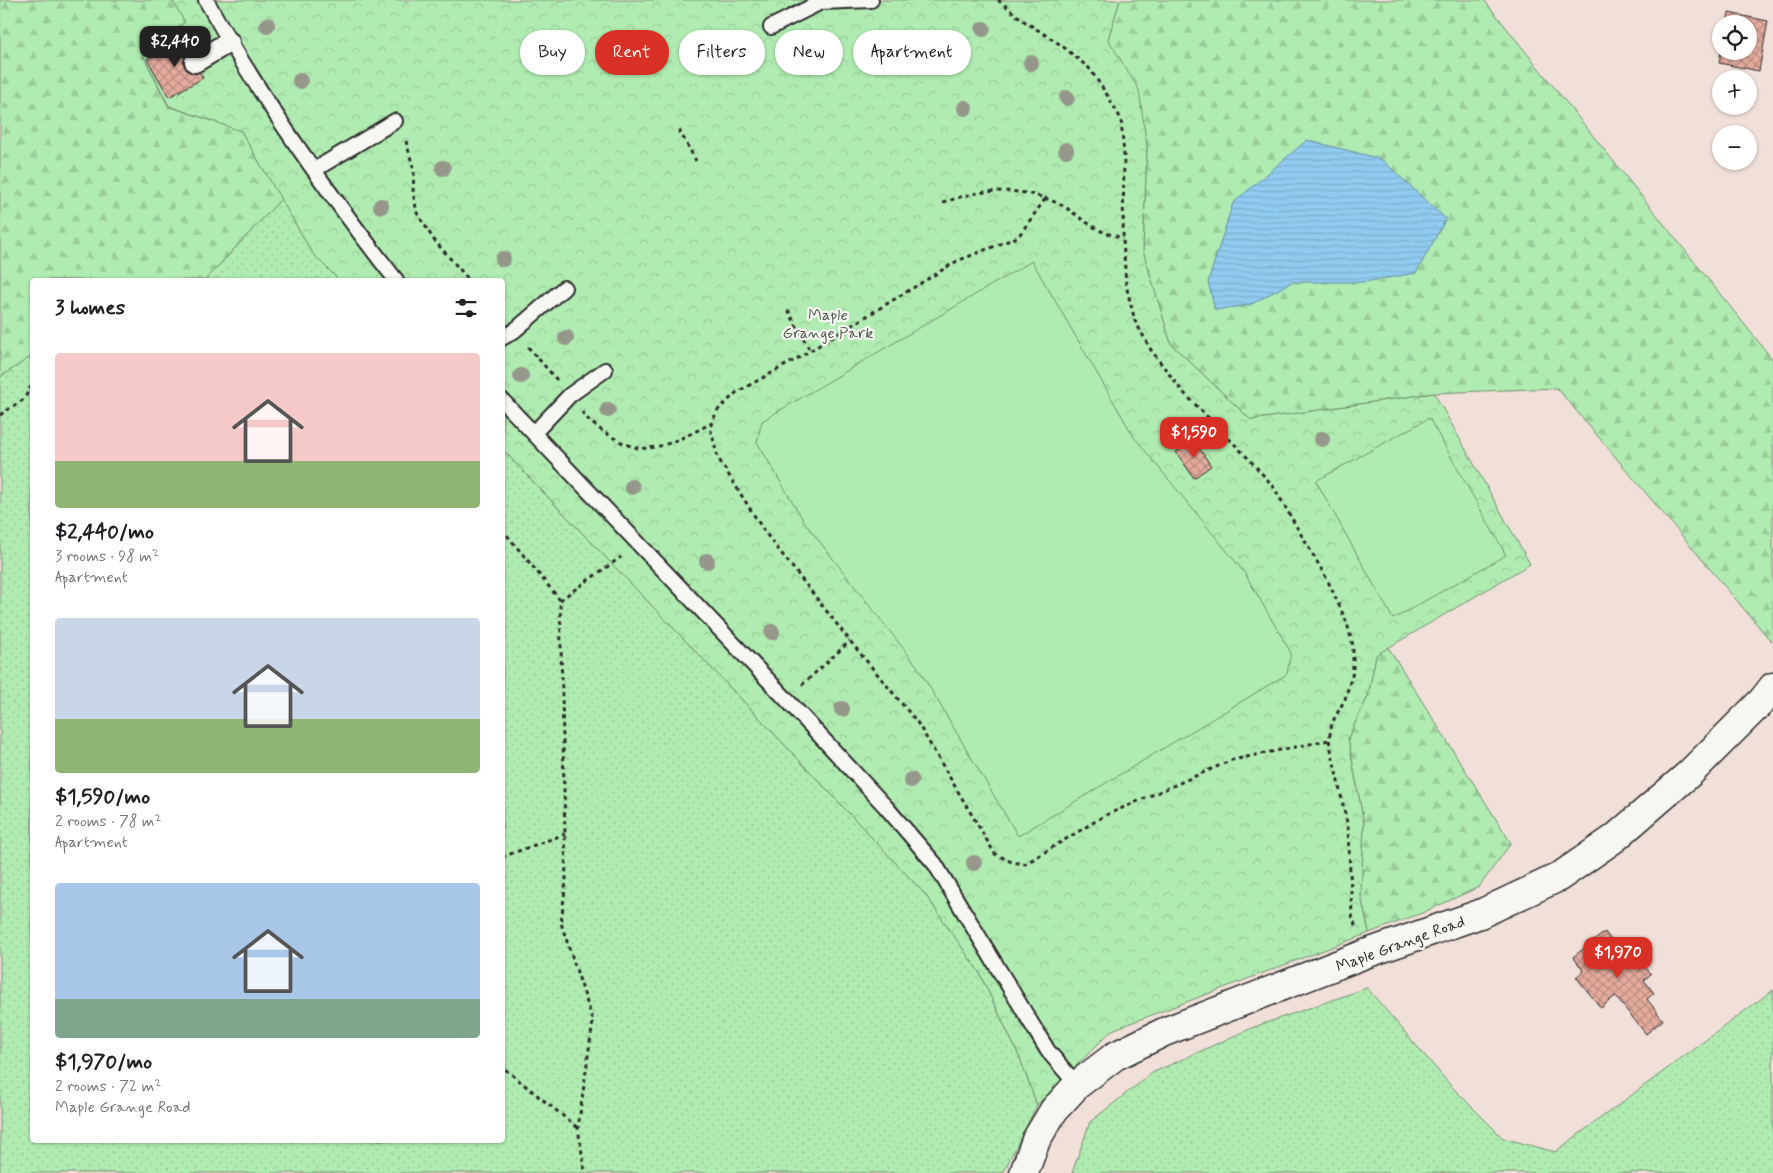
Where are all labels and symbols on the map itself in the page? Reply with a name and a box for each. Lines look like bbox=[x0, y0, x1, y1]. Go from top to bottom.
pin: $2,440 bbox=[134, 26, 216, 68]
park label: Maple Grange Park bbox=[783, 305, 873, 344]
pin: $1,590 bbox=[1153, 416, 1235, 459]
street label: Maple Grange Road bbox=[1333, 911, 1468, 977]
pin: $1,970 bbox=[1577, 936, 1659, 979]

